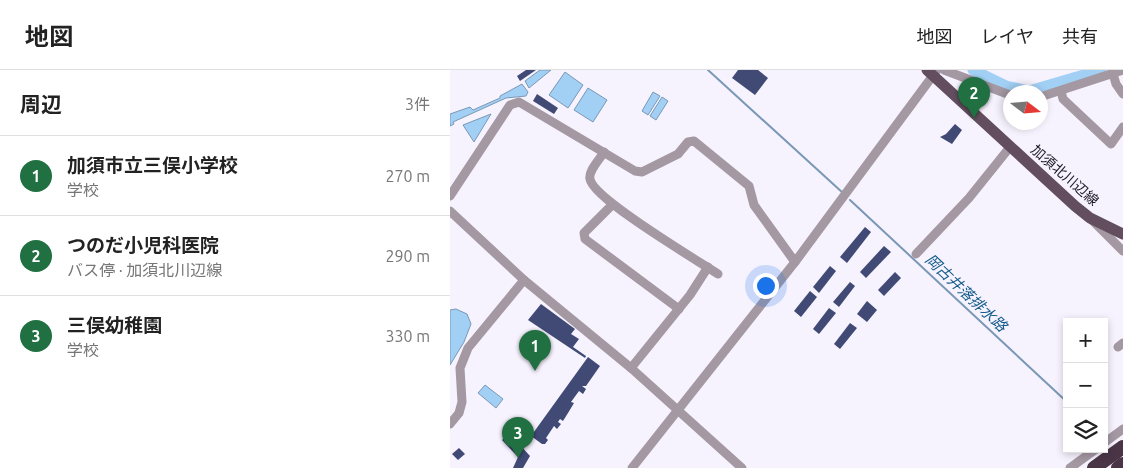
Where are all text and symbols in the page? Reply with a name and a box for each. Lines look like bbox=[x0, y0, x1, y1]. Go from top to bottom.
text: 地図 bbox=[25, 23, 73, 50]
text: 地図 bbox=[917, 26, 953, 46]
text: レイヤ bbox=[981, 26, 1034, 46]
text: 共有 bbox=[1062, 26, 1098, 46]
pin: 2 bbox=[958, 77, 990, 118]
north arrow bbox=[1003, 85, 1048, 130]
text: 周辺 bbox=[20, 92, 62, 116]
text: 3件 bbox=[405, 95, 430, 113]
street label: 加須北川辺線 bbox=[1028, 141, 1102, 209]
text: 加須市立三俣小学校 bbox=[67, 154, 238, 176]
text: 1 bbox=[31, 167, 41, 185]
text: 270 m bbox=[385, 167, 430, 185]
text: 学校 bbox=[67, 181, 99, 199]
text: つのだ小児科医院 bbox=[67, 234, 219, 256]
text: 2 bbox=[31, 247, 41, 265]
text: 290 m bbox=[385, 247, 430, 265]
water label: 岡古井落排水路 bbox=[922, 251, 1012, 336]
text: バス停 · 加須北川辺線 bbox=[67, 261, 222, 279]
your location bbox=[753, 273, 779, 299]
text: 三俣幼稚園 bbox=[67, 314, 162, 336]
map controls bbox=[1063, 318, 1108, 453]
button: + bbox=[1063, 318, 1108, 363]
text: 3 bbox=[31, 327, 41, 345]
text: 330 m bbox=[385, 327, 430, 345]
pin: 1 bbox=[519, 330, 551, 371]
text: 学校 bbox=[67, 341, 99, 359]
button: − bbox=[1063, 363, 1108, 408]
button: layers bbox=[1063, 408, 1108, 453]
pin: 3 bbox=[502, 417, 534, 458]

